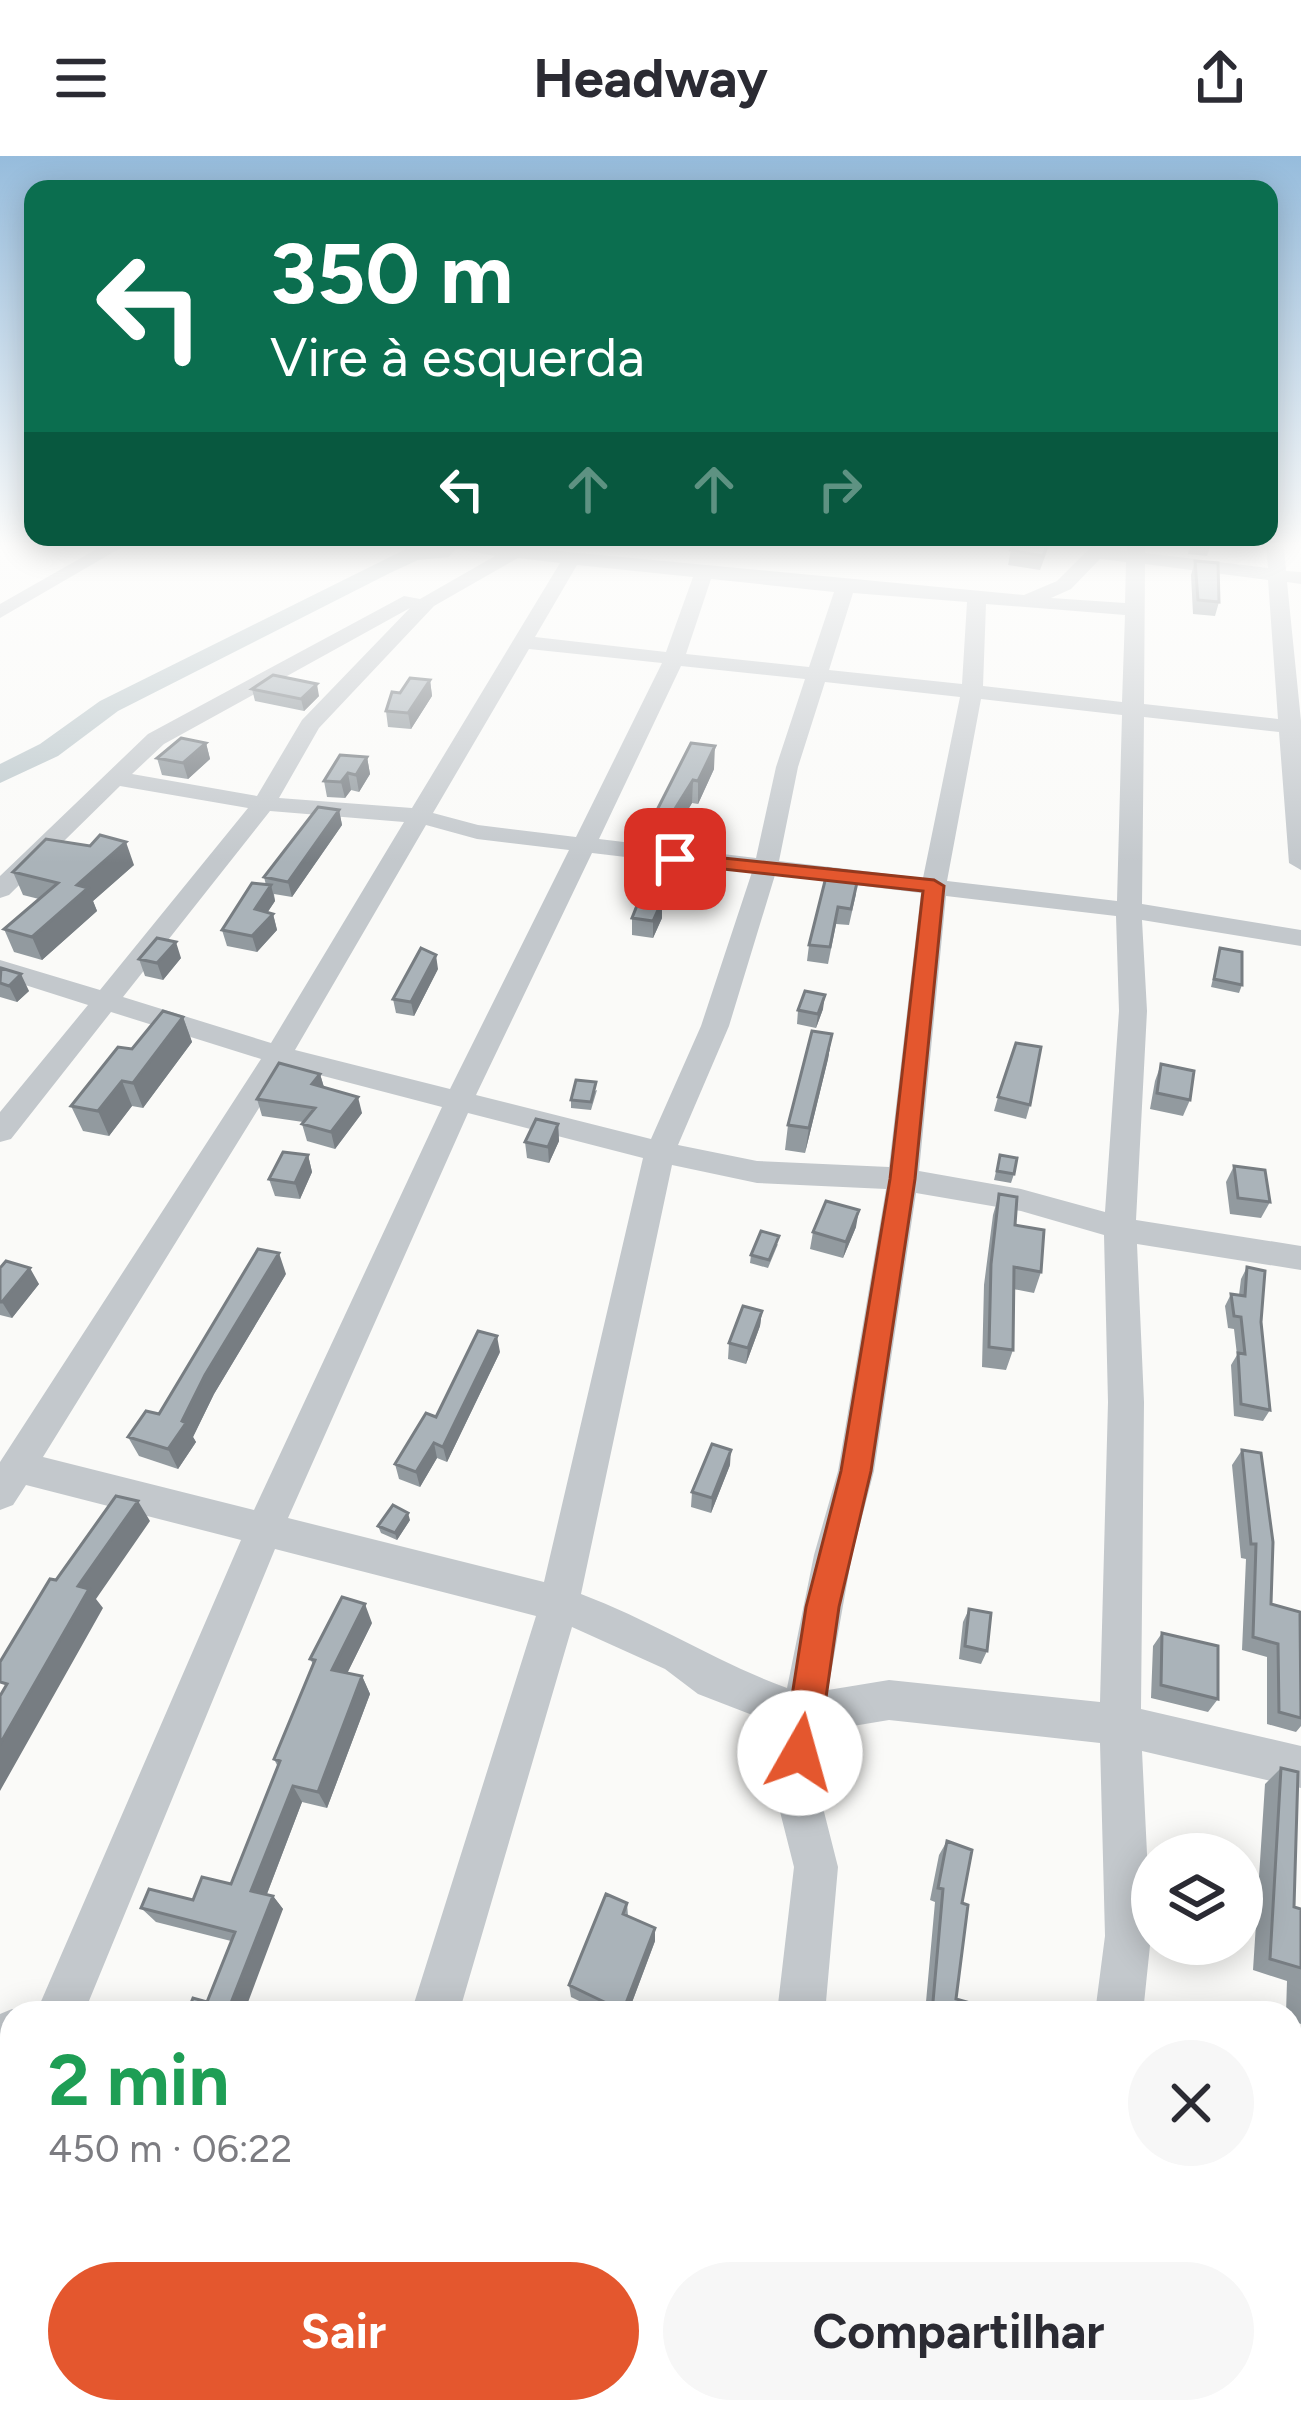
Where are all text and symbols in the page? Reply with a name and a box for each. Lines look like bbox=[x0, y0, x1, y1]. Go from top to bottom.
icon: menu bbox=[48, 45, 114, 111]
icon: share bbox=[1187, 45, 1253, 111]
text: Headway bbox=[533, 46, 768, 111]
text: 350 m bbox=[270, 223, 513, 324]
icon: left bbox=[72, 228, 228, 384]
text: Vire à esquerda bbox=[270, 325, 645, 390]
icon: left bbox=[429, 456, 495, 522]
icon: ahead bbox=[555, 456, 621, 522]
icon: ahead bbox=[681, 456, 747, 522]
icon: right bbox=[807, 456, 873, 522]
pin bbox=[624, 808, 726, 910]
icon: arrive bbox=[642, 826, 708, 892]
position arrow bbox=[737, 1690, 863, 1816]
map controls bbox=[1131, 1833, 1263, 1965]
button: layers bbox=[1131, 1833, 1263, 1965]
text: 2 min bbox=[48, 2037, 229, 2123]
button: close bbox=[1128, 2040, 1254, 2166]
text: 450 m · 06:22 bbox=[48, 2125, 292, 2172]
button: Sair bbox=[48, 2262, 639, 2400]
button: Compartilhar bbox=[663, 2262, 1254, 2400]

